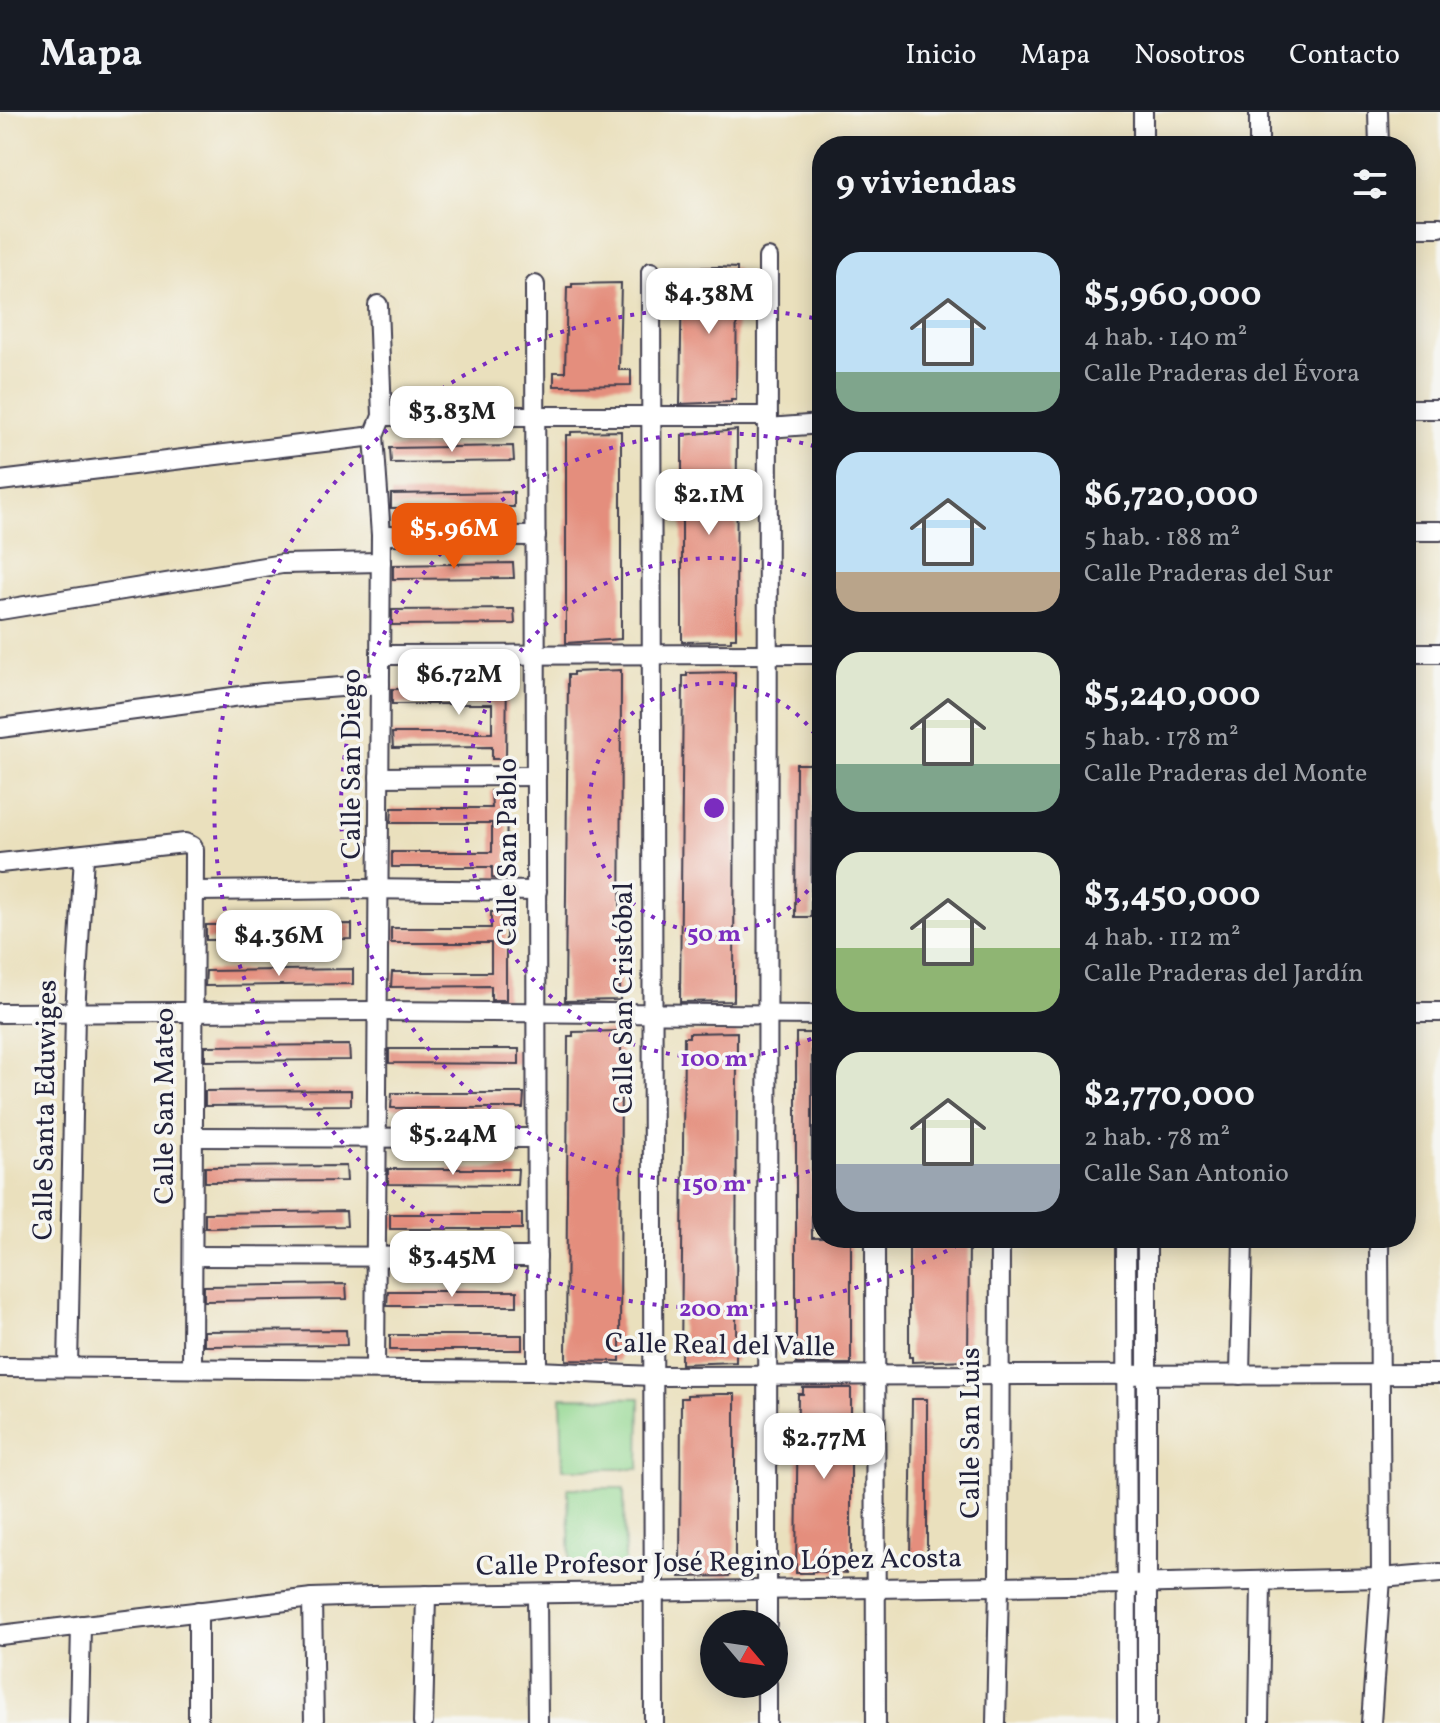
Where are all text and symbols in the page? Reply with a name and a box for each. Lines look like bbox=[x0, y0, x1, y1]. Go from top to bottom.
text: Mapa bbox=[40, 29, 142, 82]
text: Inicio bbox=[905, 36, 976, 75]
text: Mapa bbox=[1020, 36, 1090, 75]
text: Nosotros bbox=[1134, 36, 1245, 75]
text: Contacto bbox=[1289, 36, 1400, 75]
text: 9 viviendas bbox=[836, 161, 1017, 208]
icon: filters bbox=[1348, 162, 1392, 206]
pin: $4.38M bbox=[644, 268, 774, 336]
text: $5,960,000 bbox=[1084, 273, 1262, 320]
text: $4.38M bbox=[664, 276, 754, 312]
icon: home bbox=[900, 284, 996, 380]
text: 4 hab. · 140 m² bbox=[1084, 320, 1247, 356]
text: Calle Praderas del Évora bbox=[1084, 356, 1360, 392]
pin: $3.83M bbox=[387, 386, 517, 454]
text: $3.83M bbox=[408, 394, 496, 430]
pin: $2.1M bbox=[653, 469, 765, 537]
text: $6,720,000 bbox=[1084, 473, 1258, 520]
text: $2.1M bbox=[674, 477, 744, 513]
icon: home bbox=[900, 484, 996, 580]
pin: $5.96M bbox=[389, 503, 519, 571]
text: $5.96M bbox=[410, 511, 498, 547]
text: 5 hab. · 188 m² bbox=[1084, 520, 1240, 556]
text: Calle Praderas del Sur bbox=[1084, 556, 1333, 592]
pin: $6.72M bbox=[394, 649, 524, 717]
text: $6.72M bbox=[416, 657, 502, 693]
street label: Calle San Diego bbox=[333, 669, 372, 859]
text: $5,240,000 bbox=[1084, 673, 1261, 720]
icon: home bbox=[900, 684, 996, 780]
text: 5 hab. · 178 m² bbox=[1084, 720, 1239, 756]
text: Calle Praderas del Monte bbox=[1084, 756, 1367, 792]
street label: Calle San Pablo bbox=[489, 758, 528, 946]
centre of rings bbox=[700, 794, 728, 822]
text: $3,450,000 bbox=[1084, 873, 1261, 920]
street label: Calle San Cristóbal bbox=[605, 882, 644, 1114]
icon: home bbox=[900, 884, 996, 980]
pin: $4.36M bbox=[214, 910, 344, 978]
text: $4.36M bbox=[234, 918, 324, 954]
text: 50 m bbox=[687, 918, 741, 952]
text: 4 hab. · 112 m² bbox=[1084, 920, 1241, 956]
text: Calle Praderas del Jardín bbox=[1084, 956, 1363, 992]
street label: Calle Santa Eduwiges bbox=[24, 979, 68, 1241]
street label: Calle San Mateo bbox=[146, 1008, 185, 1204]
text: 100 m bbox=[680, 1043, 748, 1077]
text: $2,770,000 bbox=[1084, 1073, 1255, 1120]
icon: home bbox=[900, 1084, 996, 1180]
pin: $5.24M bbox=[388, 1109, 518, 1177]
text: $5.24M bbox=[409, 1117, 497, 1153]
text: 2 hab. · 78 m² bbox=[1084, 1120, 1230, 1156]
text: Calle San Antonio bbox=[1084, 1156, 1289, 1192]
text: 150 m bbox=[682, 1168, 746, 1202]
pin: $3.45M bbox=[387, 1231, 517, 1299]
text: $3.45M bbox=[408, 1239, 496, 1275]
text: 200 m bbox=[679, 1293, 749, 1327]
street label: Calle Real del Valle bbox=[604, 1324, 836, 1368]
street label: Calle San Luis bbox=[952, 1347, 991, 1519]
pin: $2.77M bbox=[759, 1413, 889, 1481]
text: $2.77M bbox=[782, 1421, 866, 1457]
street label: Calle Profesor José Regino López Acosta bbox=[475, 1539, 963, 1587]
north arrow bbox=[700, 1610, 788, 1698]
map controls bbox=[700, 1610, 788, 1698]

